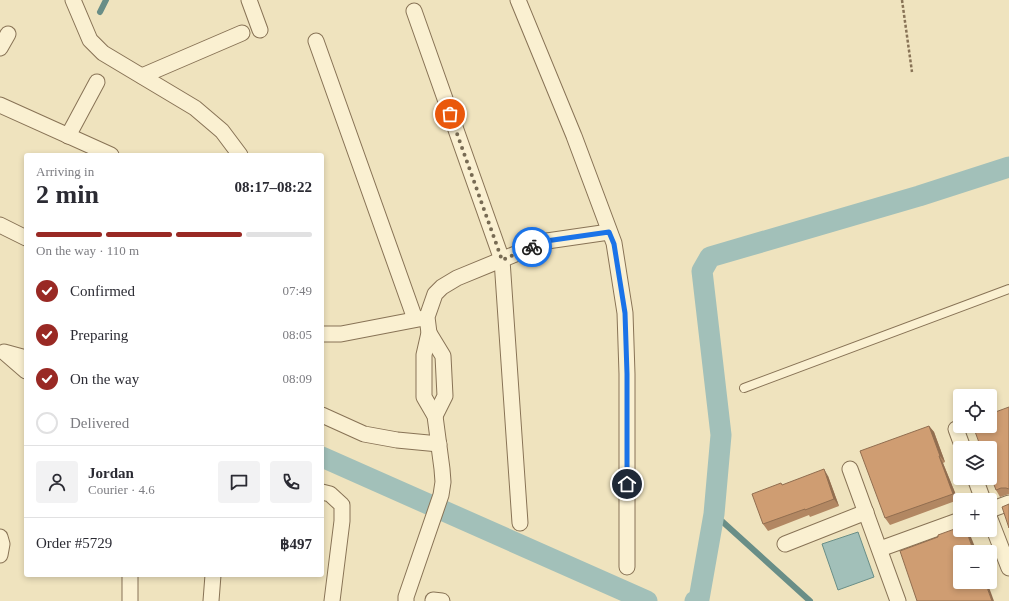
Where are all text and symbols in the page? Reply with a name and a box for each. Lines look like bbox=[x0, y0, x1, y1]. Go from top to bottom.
pin bbox=[433, 97, 467, 131]
icon: bag bbox=[439, 103, 461, 125]
text: Arriving in bbox=[36, 164, 94, 179]
text: 08:17–08:22 bbox=[235, 179, 312, 195]
text: 2 min bbox=[36, 180, 99, 209]
courier bbox=[512, 227, 552, 267]
icon: bike bbox=[521, 236, 543, 258]
text: On the way · 110 m bbox=[36, 243, 139, 258]
icon: check bbox=[36, 280, 58, 302]
text: Confirmed bbox=[70, 283, 135, 299]
text: 07:49 bbox=[282, 283, 312, 298]
icon: check bbox=[36, 324, 58, 346]
text: Preparing bbox=[70, 327, 128, 343]
text: 08:05 bbox=[282, 327, 312, 342]
icon: check bbox=[36, 368, 58, 390]
text: On the way bbox=[70, 371, 139, 387]
text: 08:09 bbox=[282, 371, 312, 386]
map controls bbox=[953, 389, 997, 589]
button: locate bbox=[953, 389, 997, 433]
text: Delivered bbox=[70, 415, 129, 431]
button: layers bbox=[953, 441, 997, 485]
button: person bbox=[36, 461, 78, 503]
button: chat bbox=[218, 461, 260, 503]
button: phone bbox=[270, 461, 312, 503]
text: Jordan bbox=[88, 465, 134, 481]
pin bbox=[610, 467, 644, 501]
icon: home bbox=[616, 473, 638, 495]
text: Courier · 4.6 bbox=[88, 482, 155, 497]
button: + bbox=[953, 493, 997, 537]
text: Order #5729 bbox=[36, 535, 112, 551]
text: ฿497 bbox=[280, 536, 312, 552]
button: − bbox=[953, 545, 997, 589]

